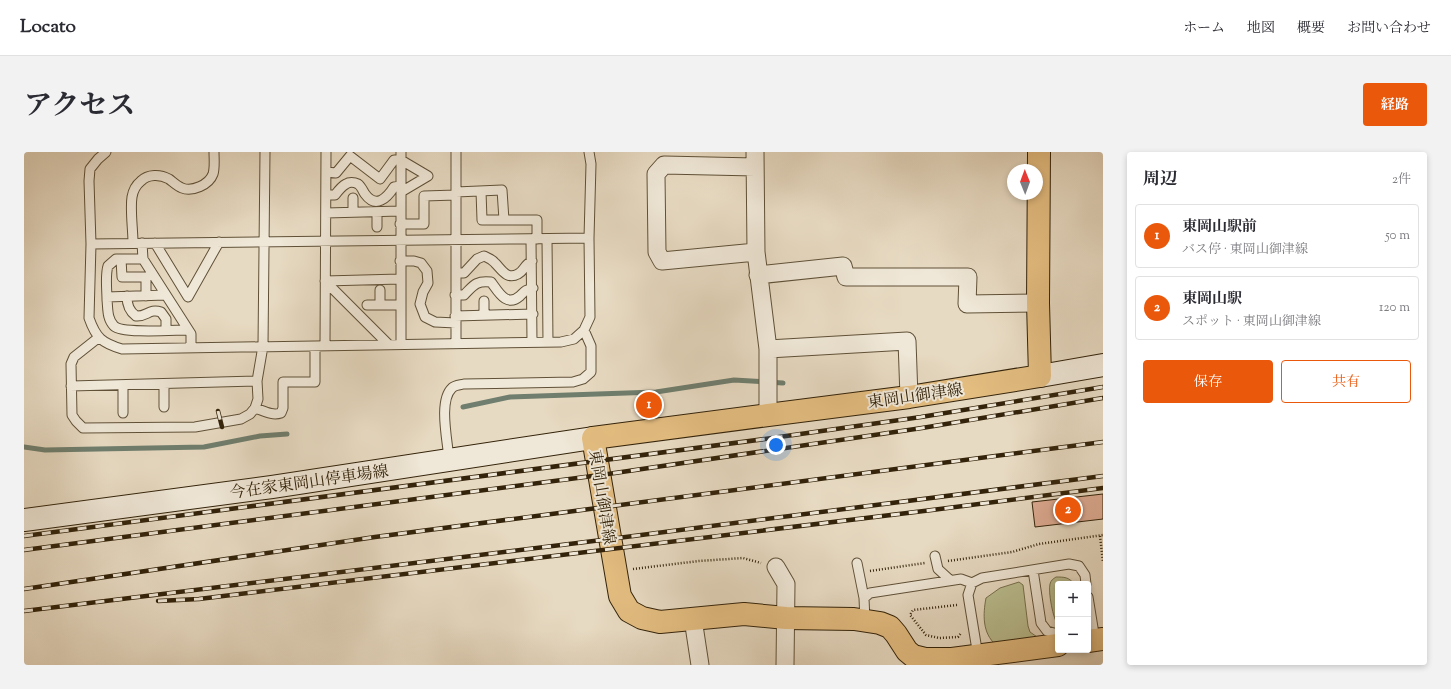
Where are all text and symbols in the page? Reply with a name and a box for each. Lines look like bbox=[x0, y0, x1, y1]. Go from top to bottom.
text: Locato bbox=[20, 14, 76, 41]
text: ホーム bbox=[1183, 19, 1225, 39]
text: 地図 bbox=[1247, 19, 1275, 39]
text: 概要 bbox=[1297, 19, 1325, 39]
text: お問い合わせ bbox=[1347, 19, 1431, 39]
button: 経路 bbox=[1363, 83, 1427, 126]
text: アクセス bbox=[24, 87, 135, 127]
north arrow bbox=[1007, 164, 1043, 200]
text: 周辺 bbox=[1143, 168, 1177, 192]
text: 2件 bbox=[1392, 171, 1411, 189]
text: 東岡山駅前 bbox=[1182, 217, 1257, 238]
text: 1 bbox=[1155, 227, 1159, 245]
text: 50 m bbox=[1385, 227, 1410, 245]
text: バス停 · 東岡山御津線 bbox=[1182, 241, 1308, 259]
text: 東岡山駅 bbox=[1182, 289, 1242, 310]
text: 2 bbox=[1154, 299, 1160, 317]
text: 120 m bbox=[1379, 299, 1410, 317]
text: スポット · 東岡山御津線 bbox=[1182, 313, 1321, 331]
button: 保存 bbox=[1143, 360, 1273, 403]
button: 共有 bbox=[1281, 360, 1411, 403]
street label: 東岡山御津線 bbox=[866, 379, 964, 416]
pin: 1 bbox=[636, 390, 662, 420]
your location bbox=[766, 435, 786, 455]
street label: 東岡山御津線 bbox=[582, 448, 619, 547]
street label: 今在家東岡山停車場線 bbox=[229, 461, 390, 506]
pin: 2 bbox=[1055, 495, 1081, 525]
map controls bbox=[1055, 581, 1091, 653]
button: + bbox=[1055, 581, 1091, 617]
button: − bbox=[1055, 617, 1091, 653]

